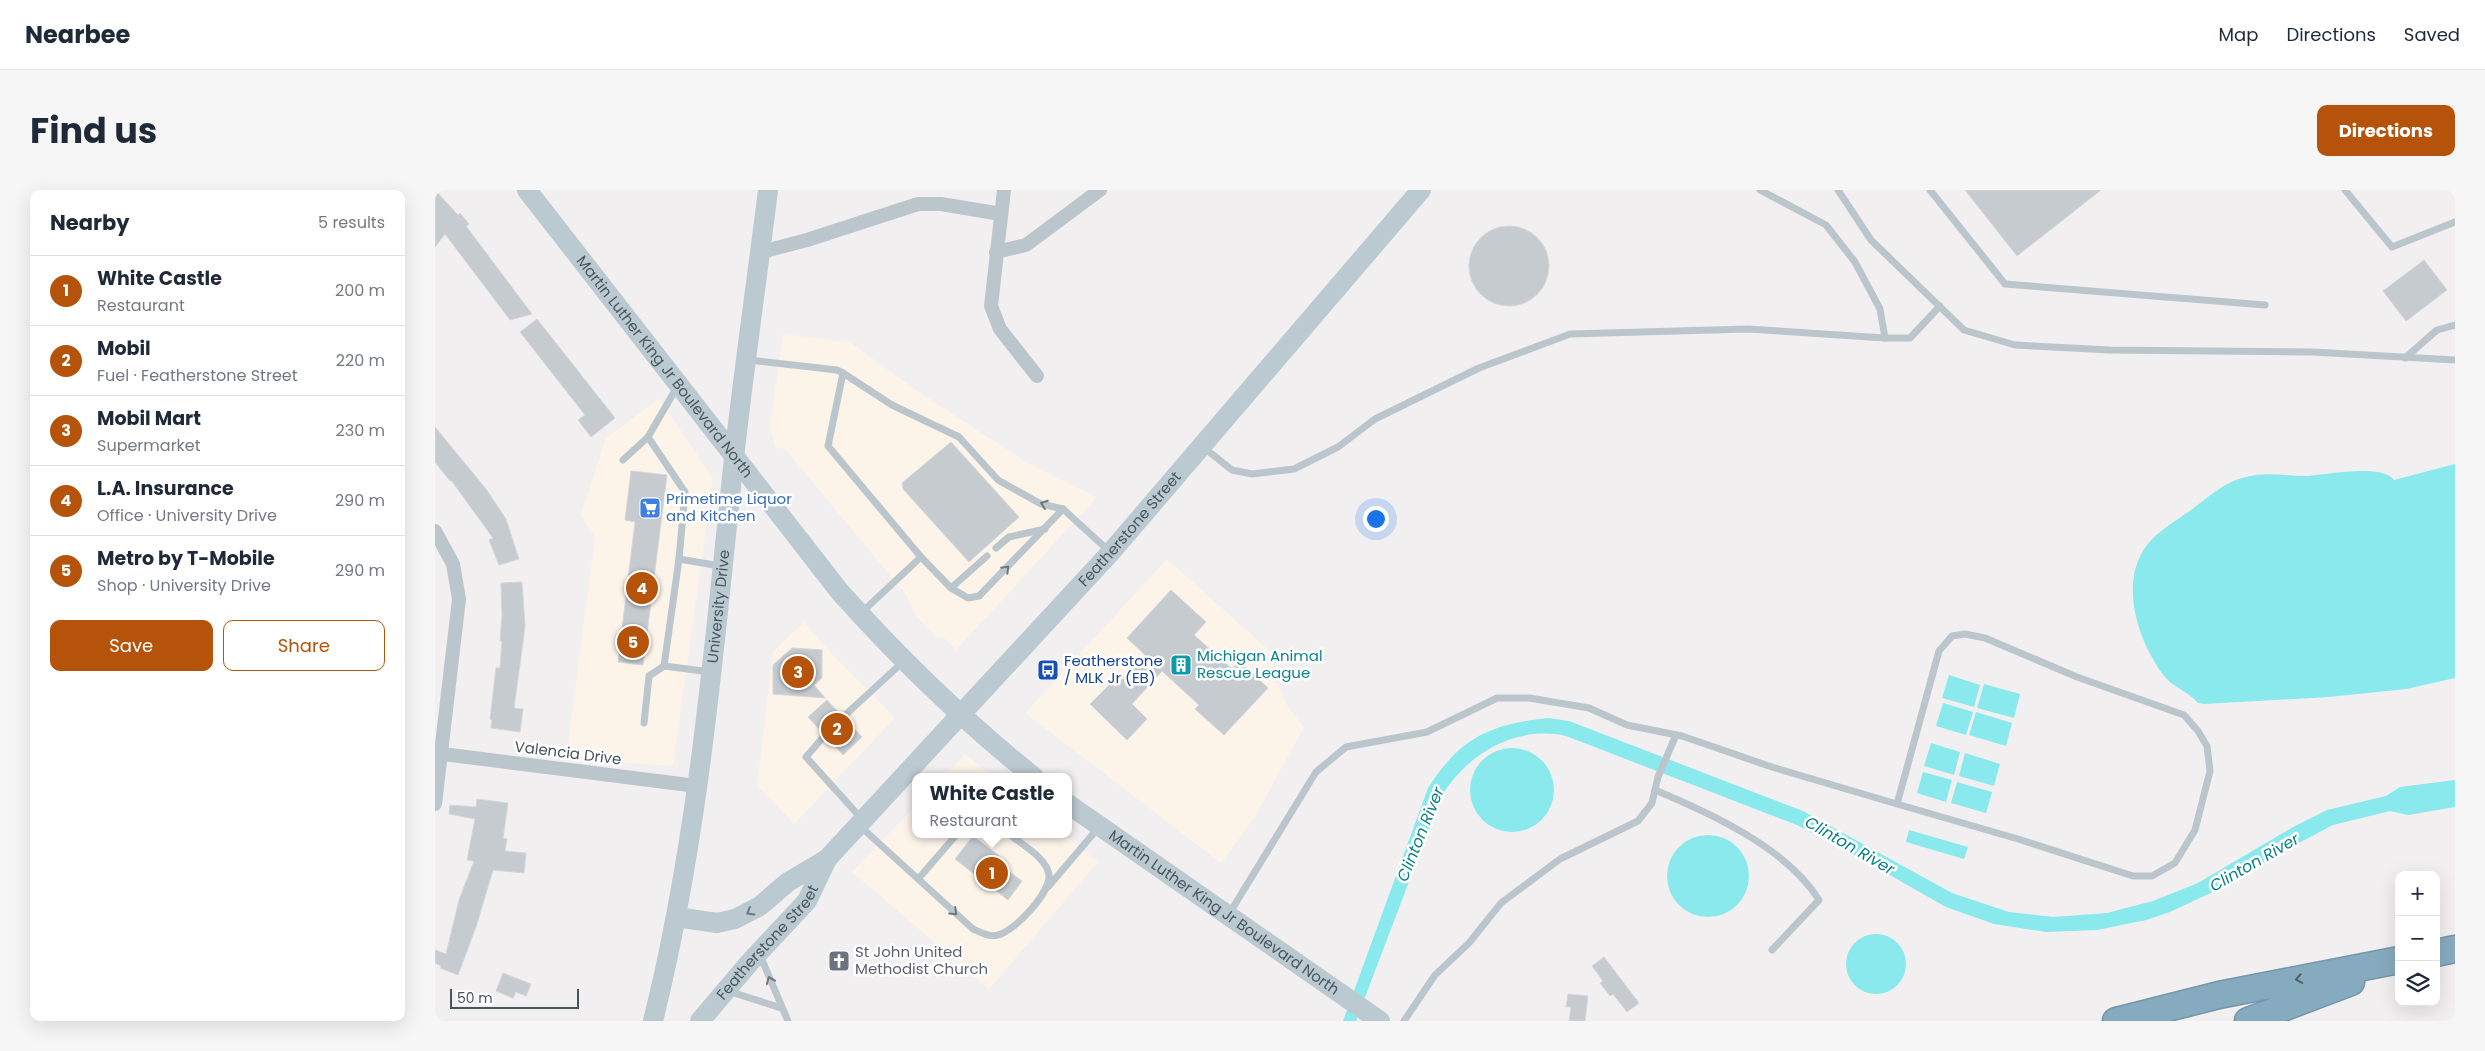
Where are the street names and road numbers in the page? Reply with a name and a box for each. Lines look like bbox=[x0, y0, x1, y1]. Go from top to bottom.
street label: Martin Luther King Jr Boulevard North bbox=[572, 251, 758, 482]
street label: Featherstone Street bbox=[1073, 467, 1186, 591]
street label: University Drive bbox=[702, 549, 734, 664]
street label: Valencia Drive bbox=[513, 736, 623, 769]
street label: Martin Luther King Jr Boulevard North bbox=[1105, 825, 1344, 1000]
street label: Featherstone Street bbox=[711, 881, 823, 1004]

